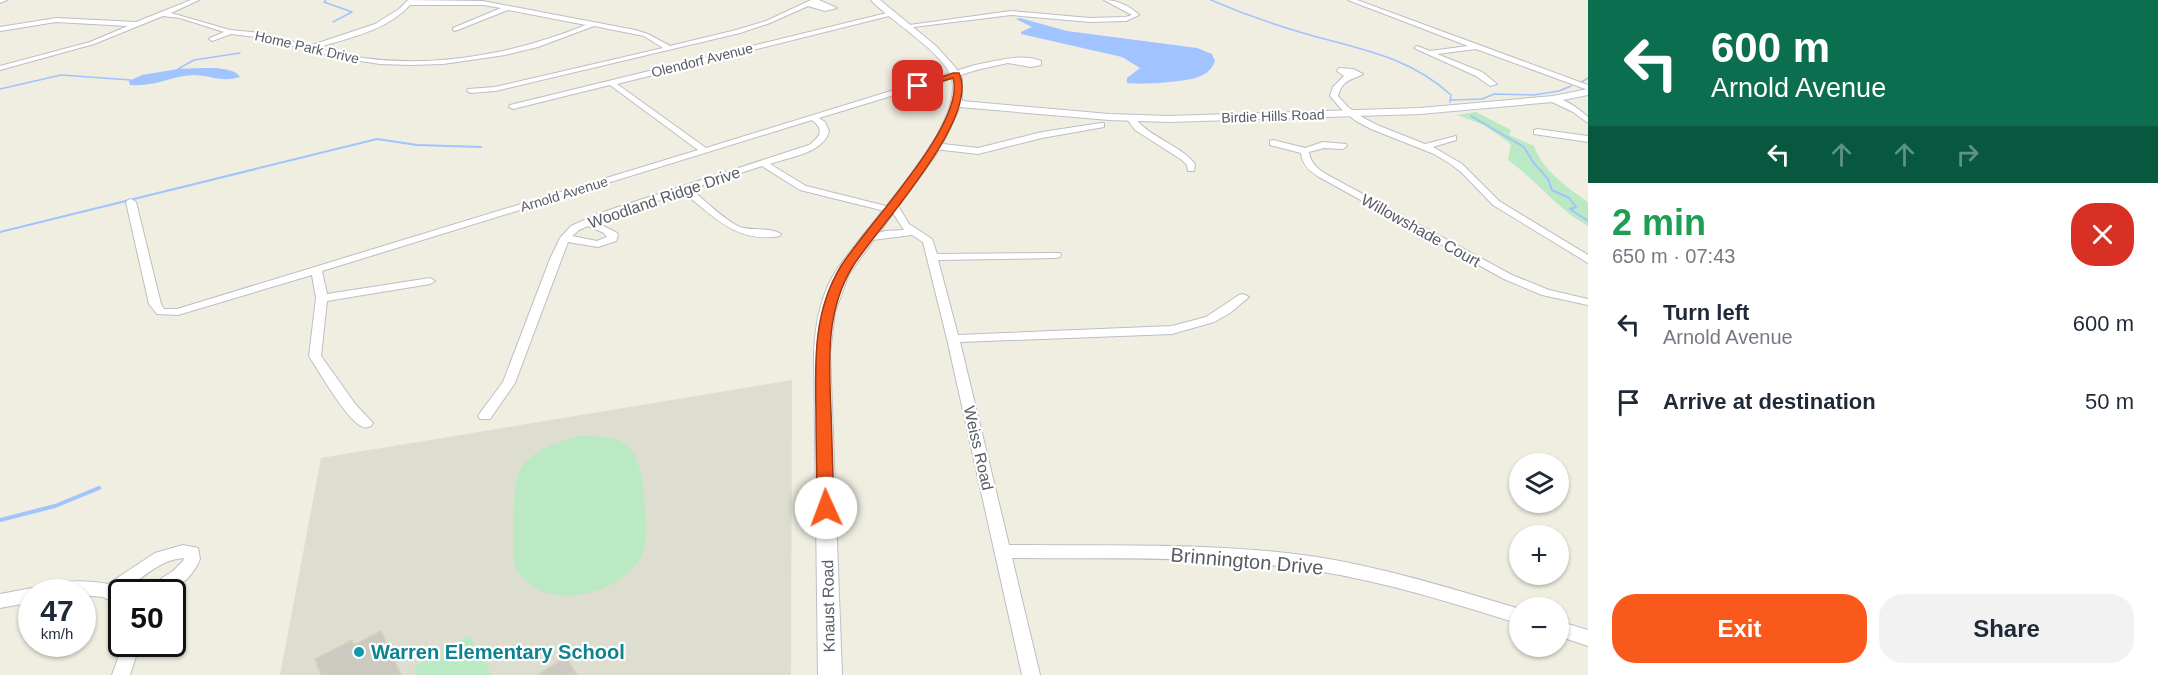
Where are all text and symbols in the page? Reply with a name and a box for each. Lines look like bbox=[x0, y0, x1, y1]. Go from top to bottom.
icon: left bbox=[1612, 24, 1690, 102]
text: 600 m bbox=[1711, 24, 1830, 71]
street label: Home Park Drive bbox=[253, 27, 361, 67]
street label: Olendorf Avenue bbox=[650, 40, 755, 80]
pin bbox=[892, 60, 943, 111]
icon: arrive bbox=[901, 69, 934, 102]
text: Arnold Avenue bbox=[1711, 73, 1886, 103]
street label: Birdie Hills Road bbox=[1221, 106, 1325, 126]
icon: left bbox=[1762, 138, 1795, 171]
icon: ahead bbox=[1825, 138, 1858, 171]
icon: ahead bbox=[1888, 138, 1921, 171]
icon: right bbox=[1951, 138, 1984, 171]
street label: Woodland Ridge Drive bbox=[586, 163, 743, 232]
street label: Arnold Avenue bbox=[518, 173, 610, 215]
street label: Willowshade Court bbox=[1358, 191, 1484, 270]
text: 2 min bbox=[1612, 202, 1706, 243]
button: close bbox=[2071, 203, 2134, 266]
text: 650 m · 07:43 bbox=[1612, 245, 1735, 267]
text: Turn left bbox=[1663, 300, 1749, 325]
icon: left bbox=[1612, 308, 1645, 341]
text: 600 m bbox=[2073, 311, 2134, 336]
text: Arnold Avenue bbox=[1663, 326, 1793, 348]
icon: arrive bbox=[1612, 386, 1645, 419]
text: Arrive at destination bbox=[1663, 389, 1876, 414]
text: 50 m bbox=[2085, 389, 2134, 414]
street label: Weiss Road bbox=[961, 404, 996, 492]
map controls bbox=[1509, 453, 1569, 657]
button: layers bbox=[1509, 453, 1569, 513]
position arrow bbox=[794, 476, 858, 540]
button: + bbox=[1509, 525, 1569, 585]
street label: Brinnington Drive bbox=[1170, 543, 1324, 579]
street label: Knaust Road bbox=[819, 560, 838, 652]
speed limit sign: 50 bbox=[108, 579, 186, 657]
text: 47 bbox=[40, 594, 74, 627]
button: Exit bbox=[1612, 594, 1867, 663]
button: Share bbox=[1879, 594, 2134, 663]
button: − bbox=[1509, 597, 1569, 657]
text: km/h bbox=[41, 625, 73, 642]
place label: Warren Elementary School bbox=[371, 641, 625, 663]
marker: Warren Elementary School bbox=[352, 645, 366, 659]

